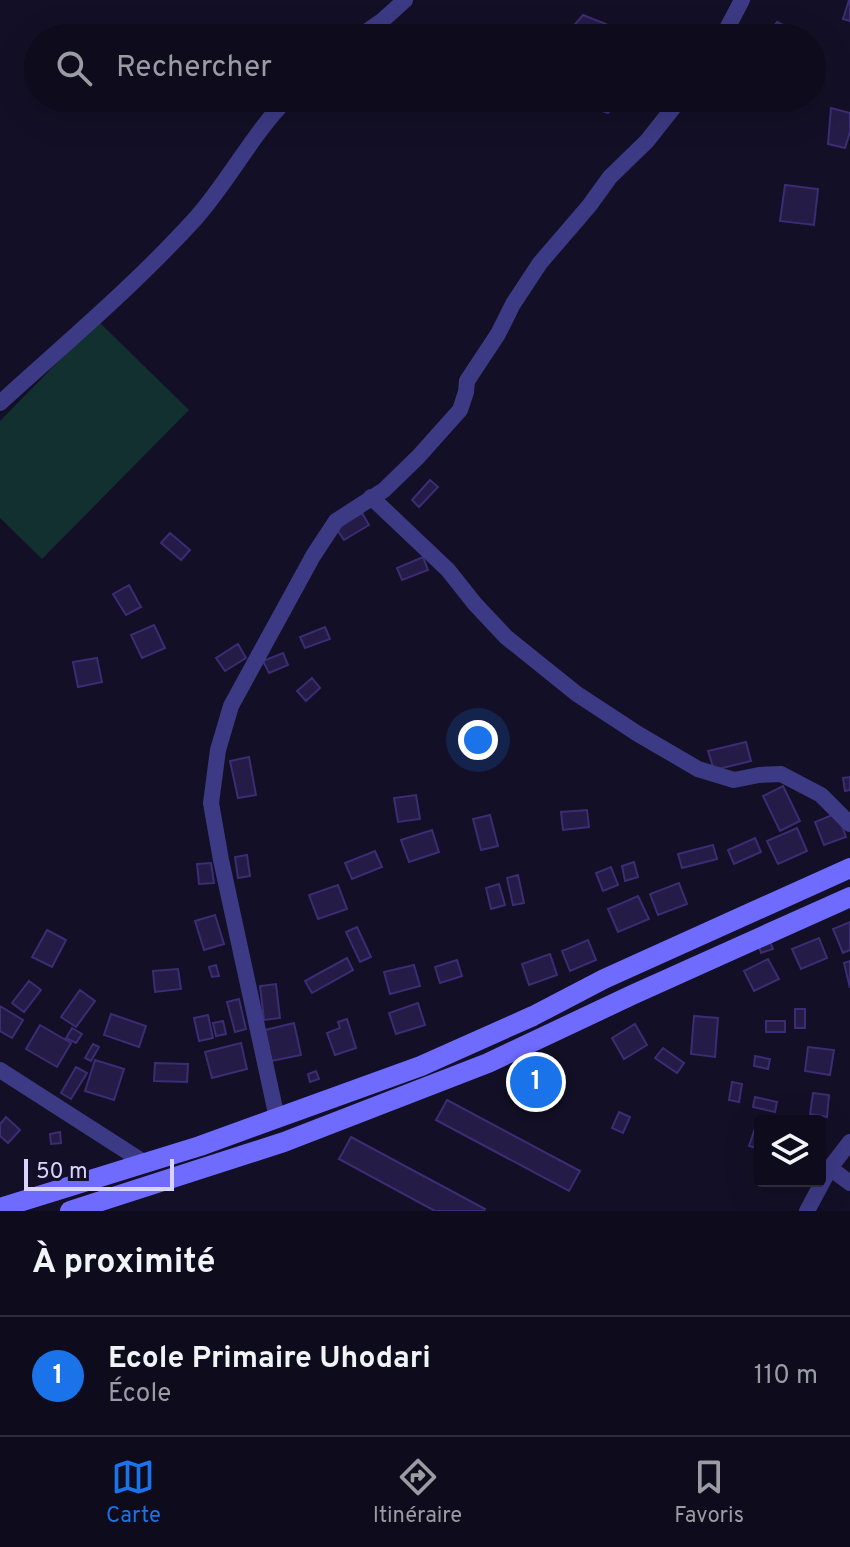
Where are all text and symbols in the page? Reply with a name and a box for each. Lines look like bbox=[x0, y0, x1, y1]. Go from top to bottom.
search box bbox=[24, 24, 826, 112]
icon: search bbox=[52, 46, 96, 90]
text: Rechercher bbox=[116, 50, 272, 87]
your location bbox=[458, 720, 498, 760]
pin: 1 bbox=[510, 1052, 562, 1112]
map controls bbox=[754, 1115, 826, 1187]
button: layers bbox=[754, 1115, 826, 1187]
scale bar bbox=[24, 1155, 174, 1191]
text: 50 m bbox=[36, 1159, 88, 1186]
text: À proximité bbox=[32, 1242, 215, 1285]
text: Ecole Primaire Uhodari bbox=[108, 1341, 431, 1378]
text: 1 bbox=[53, 1360, 63, 1393]
text: 110 m bbox=[754, 1360, 818, 1393]
text: École bbox=[108, 1378, 171, 1411]
tab: Carte bbox=[106, 1455, 161, 1530]
tab: Itinéraire bbox=[373, 1455, 462, 1530]
tab: Favoris bbox=[674, 1455, 744, 1530]

